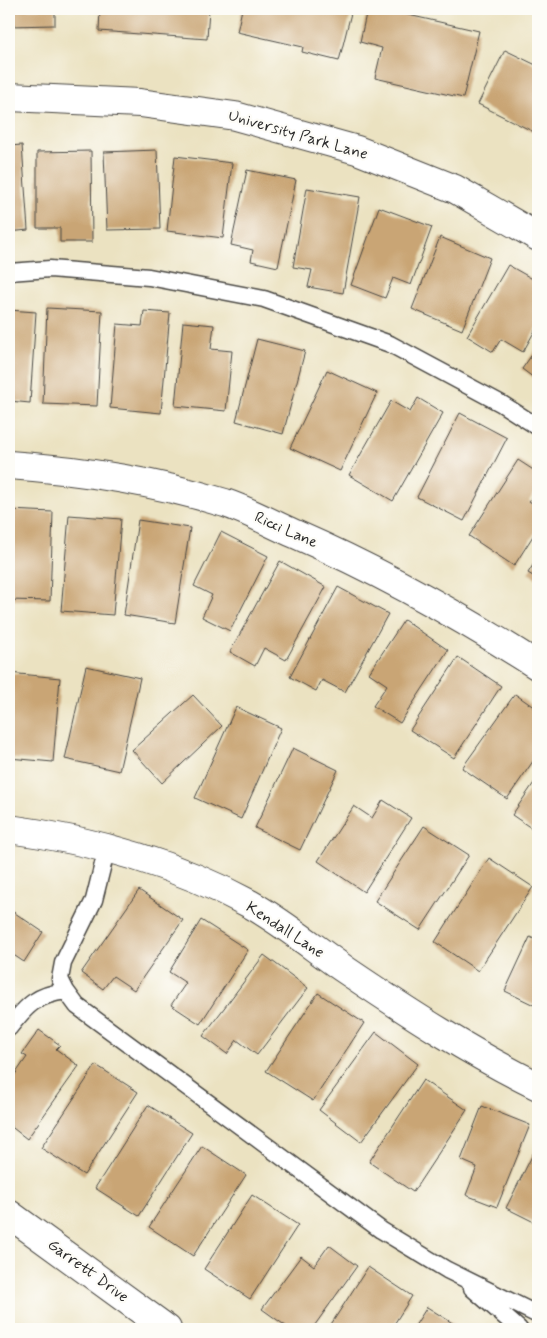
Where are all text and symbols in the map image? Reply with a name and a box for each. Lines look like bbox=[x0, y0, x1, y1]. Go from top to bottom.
street label: University Park Lane bbox=[226, 105, 370, 165]
street label: Ricci Lane bbox=[251, 507, 321, 553]
street label: Kendall Lane bbox=[242, 897, 328, 963]
street label: Garrett Drive bbox=[43, 1234, 133, 1308]

